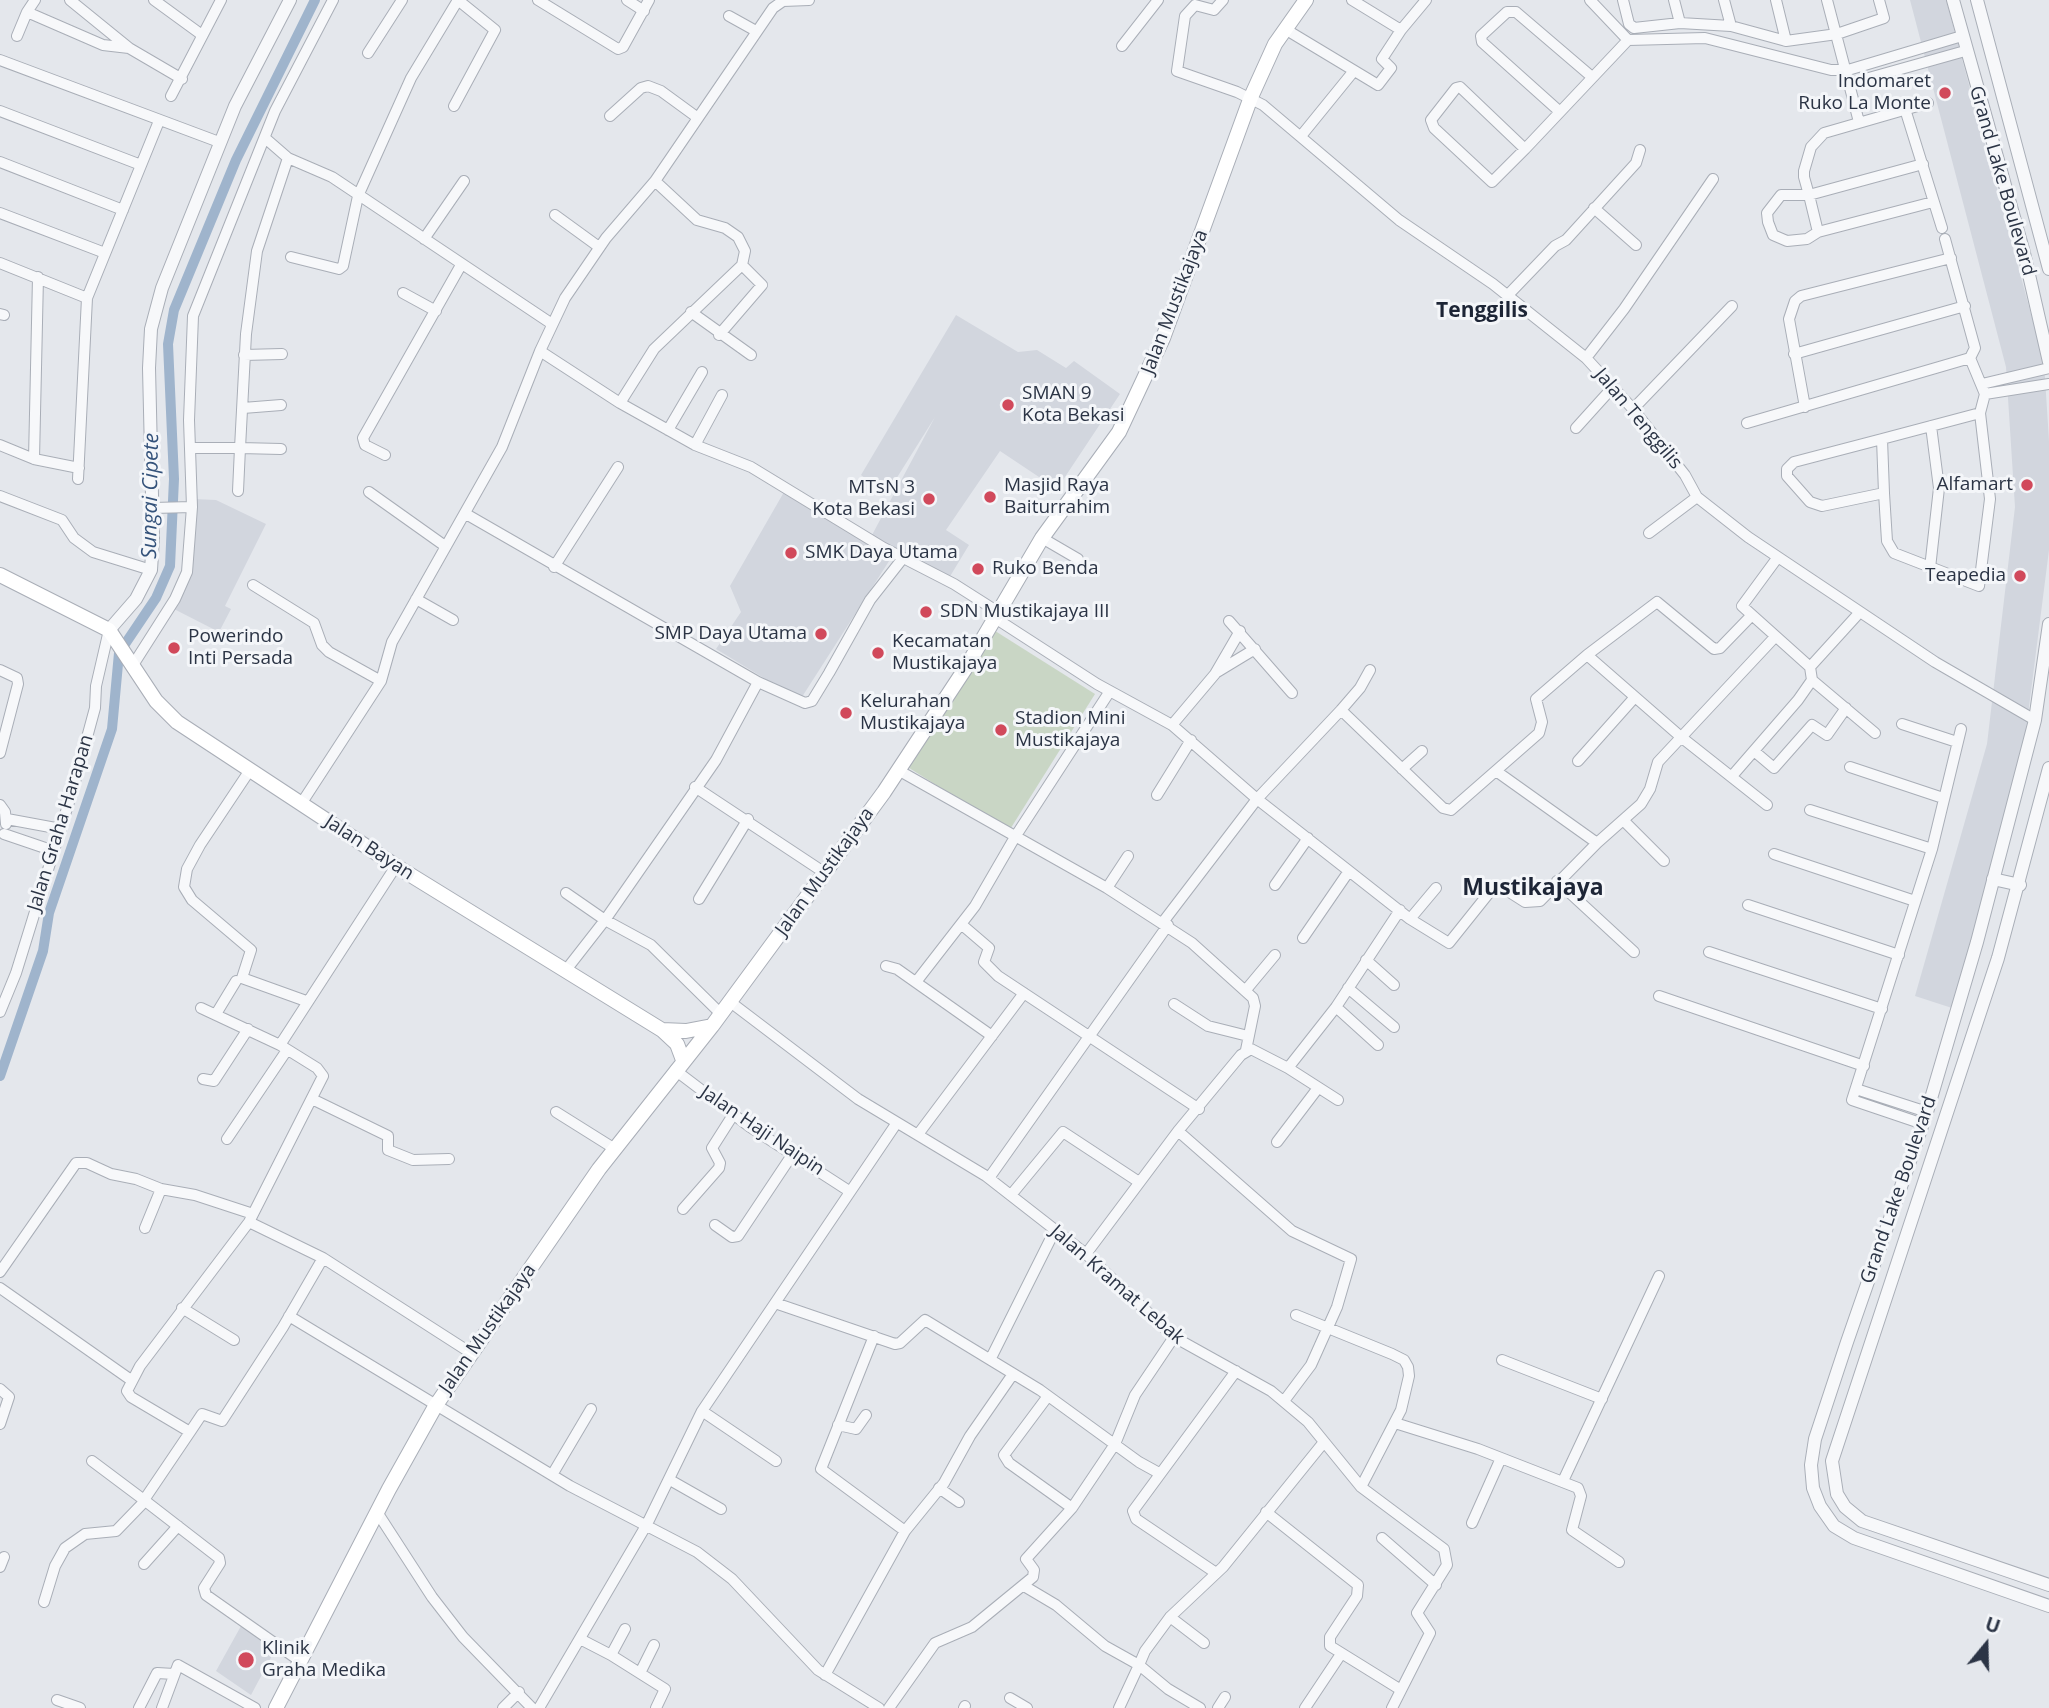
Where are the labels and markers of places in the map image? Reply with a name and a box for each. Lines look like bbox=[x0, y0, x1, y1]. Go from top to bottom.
place label: Indomaret Ruko La Monte bbox=[1798, 71, 1931, 115]
marker: Indomaret Ruko La Monte bbox=[1937, 85, 1953, 101]
place label: SMAN 9 Kota Bekasi bbox=[1022, 383, 1125, 427]
marker: SMAN 9 Kota Bekasi bbox=[1000, 397, 1016, 413]
place label: Alfamart bbox=[1937, 474, 2013, 496]
place label: Masjid Raya Baiturrahim bbox=[1004, 475, 1110, 519]
place label: MTsN 3 Kota Bekasi bbox=[812, 477, 915, 521]
marker: Alfamart bbox=[2019, 477, 2035, 493]
marker: Masjid Raya Baiturrahim bbox=[982, 489, 998, 505]
marker: MTsN 3 Kota Bekasi bbox=[921, 491, 937, 507]
place label: SMK Daya Utama bbox=[805, 542, 958, 564]
marker: SMK Daya Utama bbox=[783, 545, 799, 561]
place label: Ruko Benda bbox=[992, 558, 1099, 580]
marker: Ruko Benda bbox=[970, 561, 986, 577]
place label: Teapedia bbox=[1925, 565, 2006, 587]
marker: Teapedia bbox=[2012, 568, 2028, 584]
place label: SDN Mustikajaya III bbox=[940, 601, 1110, 623]
marker: SDN Mustikajaya III bbox=[918, 604, 934, 620]
place label: SMP Daya Utama bbox=[654, 623, 807, 645]
place label: Powerindo Inti Persada bbox=[188, 626, 293, 670]
marker: SMP Daya Utama bbox=[813, 626, 829, 642]
place label: Kecamatan Mustikajaya bbox=[892, 631, 997, 675]
marker: Powerindo Inti Persada bbox=[166, 640, 182, 656]
marker: Kecamatan Mustikajaya bbox=[870, 645, 886, 661]
place label: Kelurahan Mustikajaya bbox=[860, 691, 965, 735]
marker: Kelurahan Mustikajaya bbox=[838, 705, 854, 721]
place label: Stadion Mini Mustikajaya bbox=[1015, 708, 1126, 752]
marker: Stadion Mini Mustikajaya bbox=[993, 722, 1009, 738]
place label: Klinik Graha Medika bbox=[262, 1638, 386, 1682]
marker: Klinik Graha Medika bbox=[236, 1650, 256, 1670]

